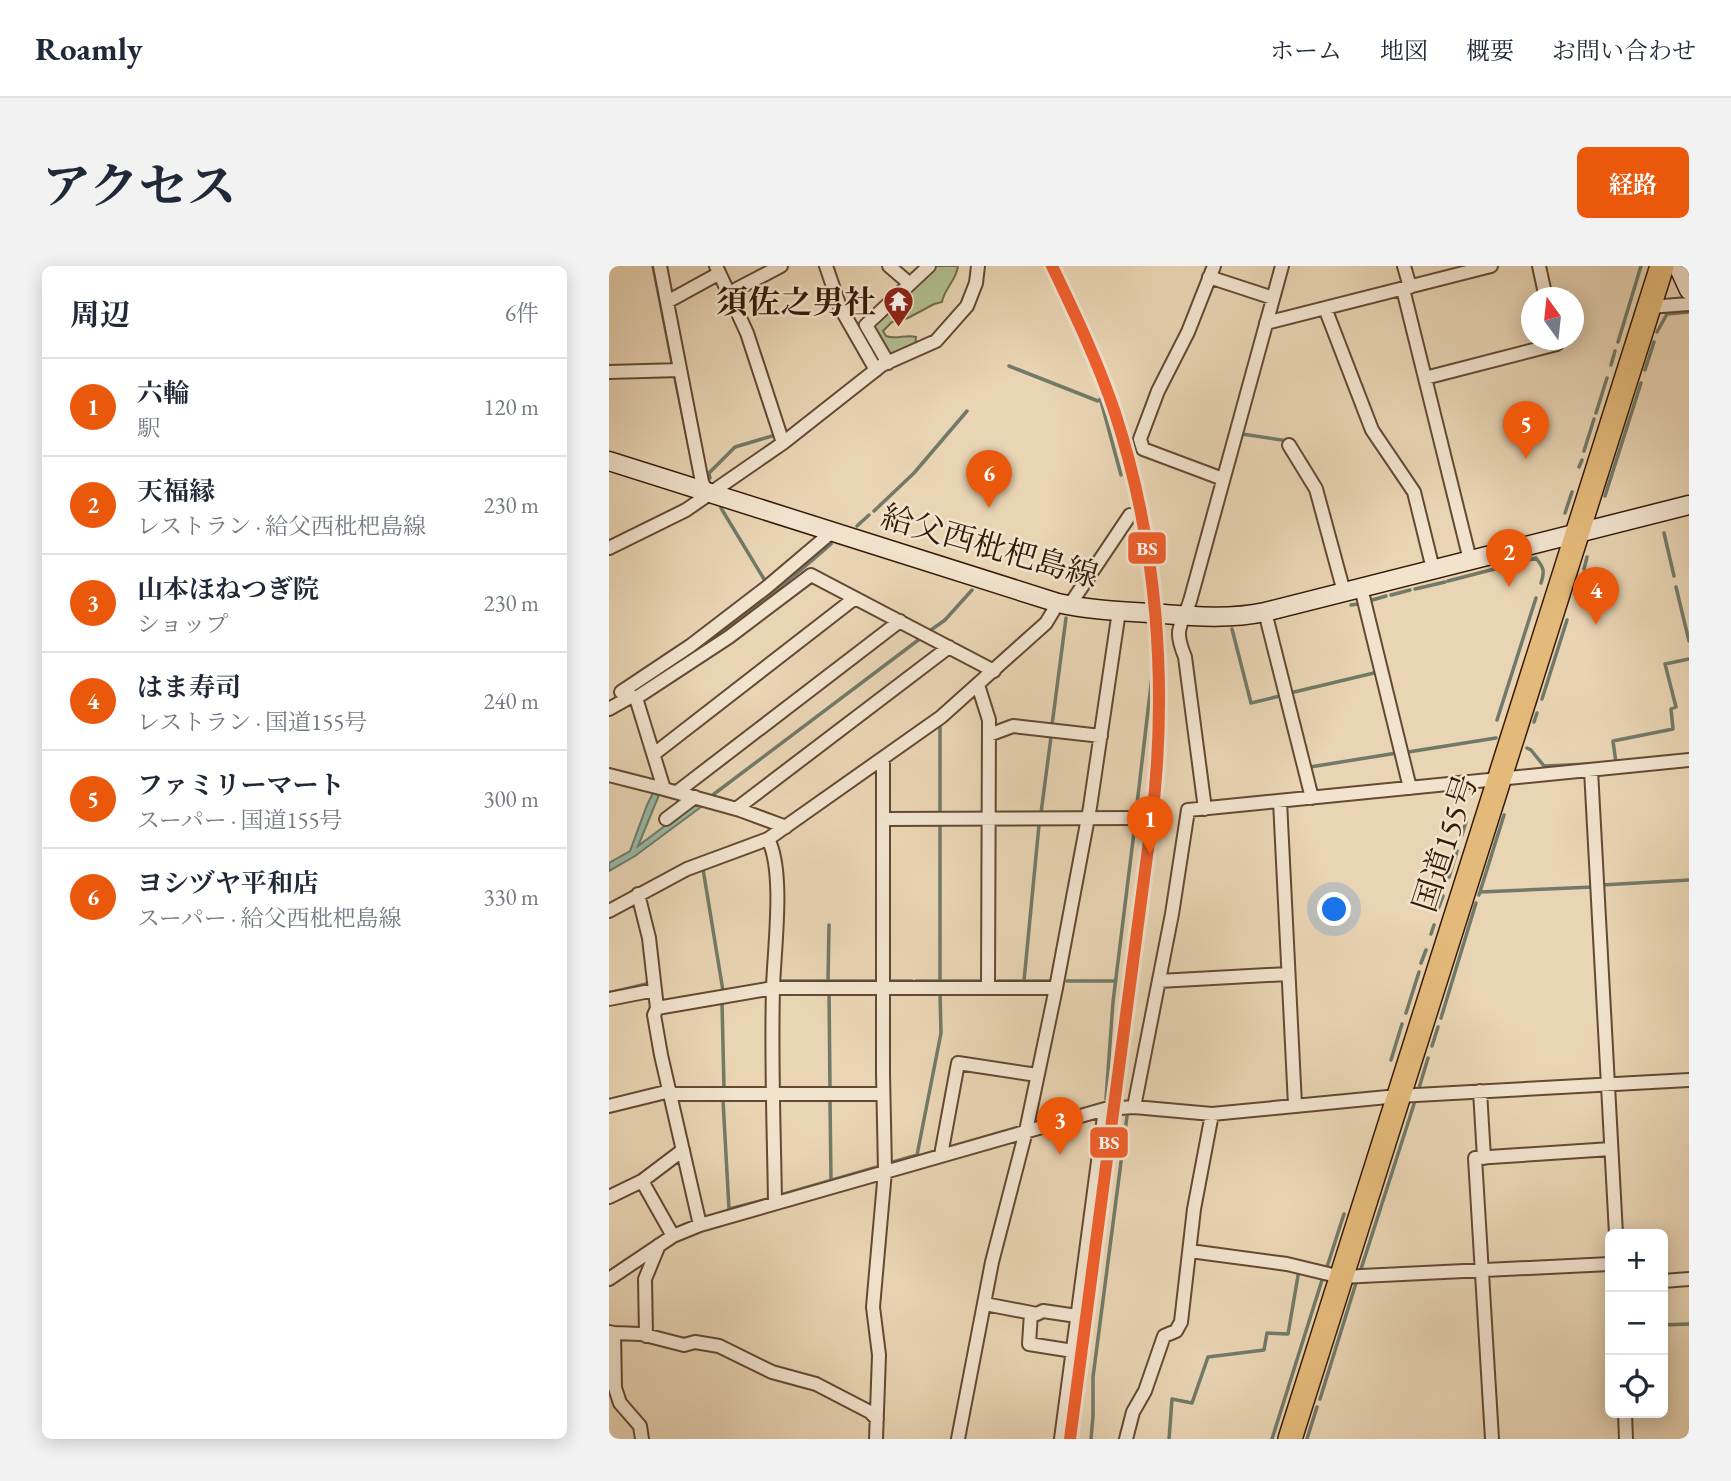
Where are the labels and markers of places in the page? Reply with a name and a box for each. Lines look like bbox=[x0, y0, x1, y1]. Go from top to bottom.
place label: 須佐之男社 bbox=[716, 281, 876, 323]
temple icon: 須佐之男社 bbox=[882, 285, 916, 329]
pin: 5 bbox=[1503, 401, 1549, 459]
pin: 6 bbox=[966, 450, 1012, 508]
pin: 2 bbox=[1486, 529, 1532, 587]
pin: 4 bbox=[1573, 567, 1619, 625]
pin: 1 bbox=[1127, 796, 1173, 854]
pin: 3 bbox=[1037, 1097, 1083, 1155]

